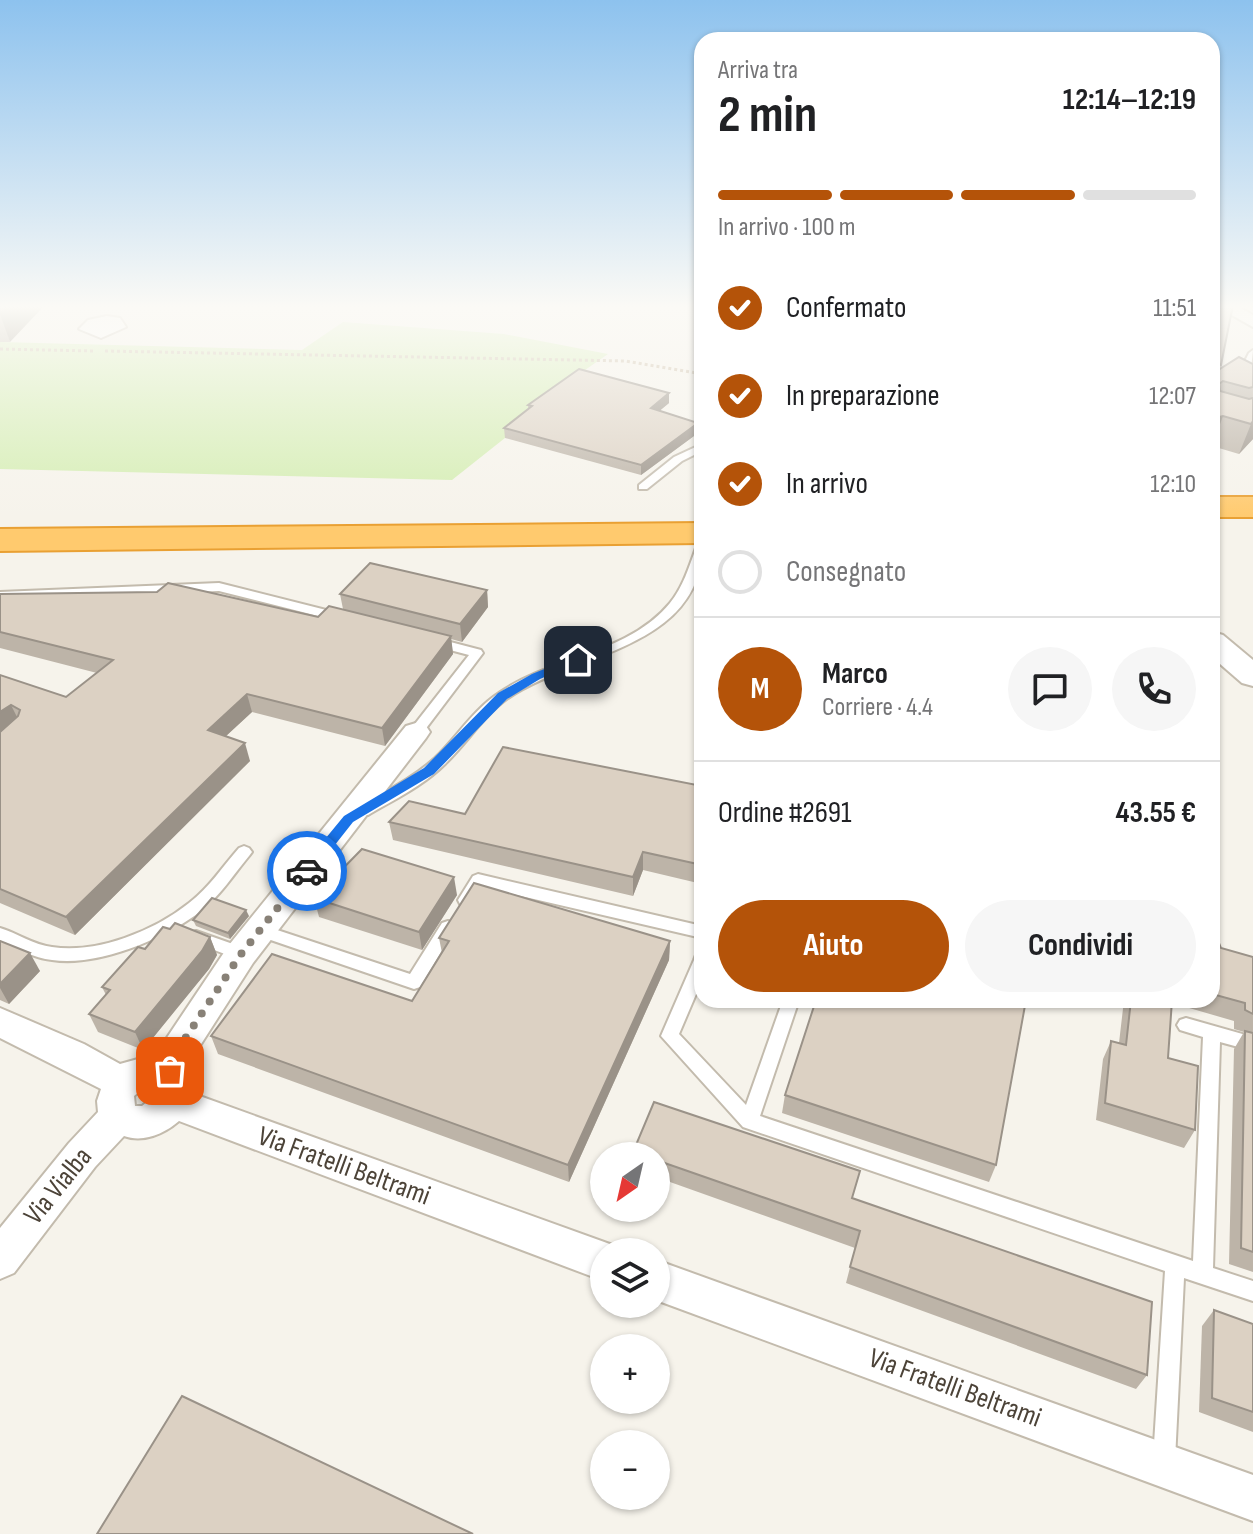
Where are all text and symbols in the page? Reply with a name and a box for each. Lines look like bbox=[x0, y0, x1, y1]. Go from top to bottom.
text: Arriva tra bbox=[718, 55, 798, 86]
text: 12:14–12:19 bbox=[1063, 82, 1196, 118]
text: 2 min bbox=[718, 84, 817, 147]
text: In arrivo · 100 m bbox=[718, 212, 856, 243]
icon: check bbox=[718, 286, 762, 330]
text: Confermato bbox=[786, 290, 906, 326]
text: 11:51 bbox=[1153, 293, 1196, 324]
icon: check bbox=[718, 374, 762, 418]
text: In preparazione bbox=[786, 378, 940, 414]
text: 12:07 bbox=[1149, 381, 1196, 412]
icon: check bbox=[718, 462, 762, 506]
text: In arrivo bbox=[786, 466, 868, 502]
text: 12:10 bbox=[1150, 469, 1196, 500]
text: Consegnato bbox=[786, 554, 906, 590]
pin bbox=[544, 626, 612, 694]
icon: home bbox=[556, 638, 600, 682]
button: chat bbox=[1008, 647, 1092, 731]
button: phone bbox=[1112, 647, 1196, 731]
text: Marco bbox=[822, 656, 888, 692]
text: M bbox=[751, 671, 769, 707]
text: Corriere · 4.4 bbox=[822, 692, 933, 723]
text: Ordine #2691 bbox=[718, 795, 851, 831]
text: 43.55 € bbox=[1115, 795, 1196, 831]
courier bbox=[267, 831, 347, 911]
icon: car bbox=[285, 849, 329, 893]
button: Aiuto bbox=[718, 900, 949, 992]
button: Condividi bbox=[965, 900, 1196, 992]
pin bbox=[136, 1037, 204, 1105]
icon: bag bbox=[148, 1049, 192, 1093]
street label: Via Fratelli Beltrami bbox=[253, 1119, 435, 1213]
street label: Via Vialba bbox=[17, 1141, 99, 1231]
north arrow bbox=[590, 1142, 670, 1222]
map controls bbox=[590, 1142, 670, 1510]
button: layers bbox=[590, 1238, 670, 1318]
button: + bbox=[590, 1334, 670, 1414]
street label: Via Fratelli Beltrami bbox=[864, 1341, 1046, 1435]
button: − bbox=[590, 1430, 670, 1510]

